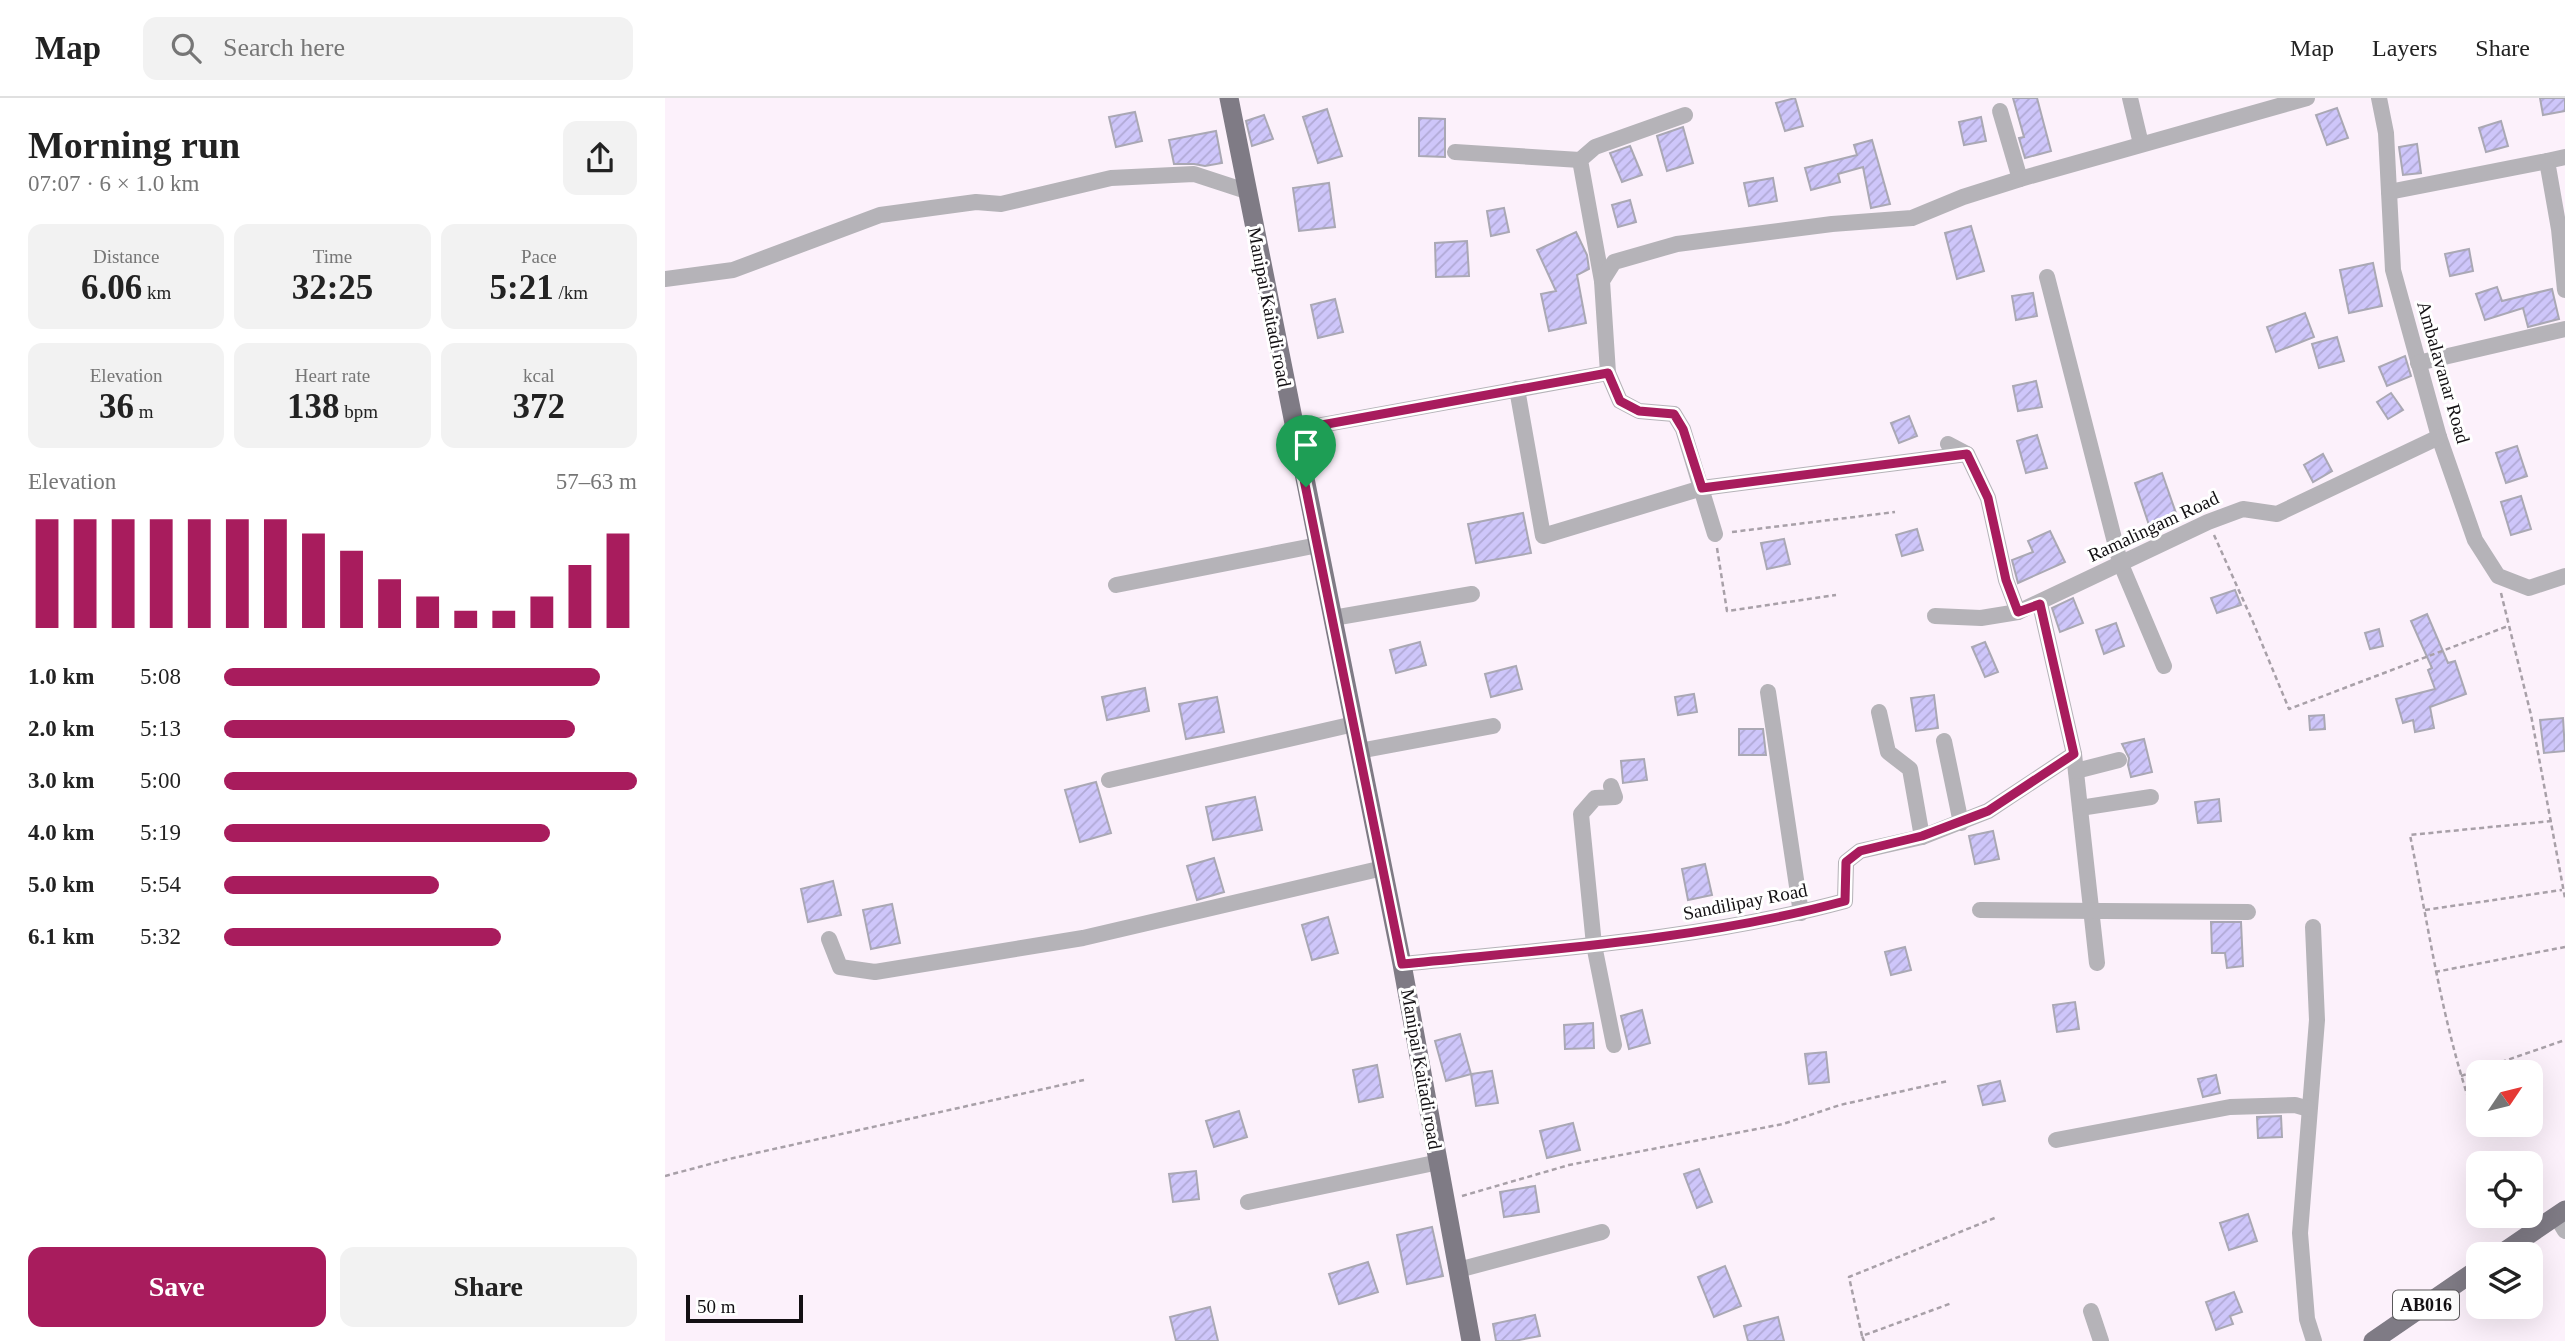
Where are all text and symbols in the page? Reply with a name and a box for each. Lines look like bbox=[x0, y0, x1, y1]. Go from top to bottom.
search box bbox=[143, 17, 633, 80]
icon: search bbox=[167, 29, 205, 67]
text: Map bbox=[35, 30, 101, 66]
text: Search here bbox=[223, 33, 345, 62]
text: Map bbox=[2290, 35, 2334, 61]
text: Layers bbox=[2372, 35, 2437, 61]
text: Share bbox=[2475, 35, 2530, 61]
button: share bbox=[563, 121, 637, 195]
text: Morning run bbox=[28, 124, 240, 166]
text: 07:07 · 6 × 1.0 km bbox=[28, 171, 199, 196]
street label: Manipai Kaitadi road bbox=[1244, 225, 1295, 389]
text: Distance bbox=[93, 246, 159, 267]
text: Time bbox=[313, 246, 352, 267]
text: Pace bbox=[521, 246, 557, 267]
text: 6.06 bbox=[81, 268, 142, 307]
text: 32:25 bbox=[292, 268, 373, 307]
text: 5:21 bbox=[490, 268, 554, 307]
text: km bbox=[142, 282, 171, 303]
text: /km bbox=[554, 282, 588, 303]
street label: Ambalavanar Road bbox=[2413, 298, 2474, 446]
text: Elevation bbox=[90, 365, 163, 386]
text: Heart rate bbox=[295, 365, 370, 386]
text: kcal bbox=[523, 365, 555, 386]
text: 36 bbox=[99, 387, 134, 426]
text: 138 bbox=[287, 387, 339, 426]
text: 372 bbox=[513, 387, 565, 426]
text: m bbox=[134, 401, 153, 422]
text: bpm bbox=[339, 401, 378, 422]
pin bbox=[1276, 415, 1336, 487]
icon: arrive bbox=[1287, 426, 1325, 464]
text: Elevation bbox=[28, 469, 116, 494]
text: 57–63 m bbox=[556, 469, 637, 494]
street label: Ramalingam Road bbox=[2084, 487, 2222, 566]
text: 1.0 km bbox=[28, 664, 94, 689]
text: 5:08 bbox=[140, 664, 181, 689]
text: 2.0 km bbox=[28, 716, 94, 741]
text: 5:13 bbox=[140, 716, 181, 741]
text: 3.0 km bbox=[28, 768, 94, 793]
text: 5:00 bbox=[140, 768, 181, 793]
text: 4.0 km bbox=[28, 820, 94, 845]
text: 5:19 bbox=[140, 820, 181, 845]
text: 5.0 km bbox=[28, 872, 94, 897]
text: 5:54 bbox=[140, 872, 181, 897]
street label: Sandilipay Road bbox=[1681, 879, 1809, 924]
text: 6.1 km bbox=[28, 924, 94, 949]
text: 5:32 bbox=[140, 924, 181, 949]
street label: Manipai Kaitadi road bbox=[1397, 987, 1446, 1151]
north arrow bbox=[2466, 1060, 2543, 1138]
map controls bbox=[2466, 1060, 2543, 1319]
button: locate bbox=[2466, 1151, 2543, 1228]
button: layers bbox=[2466, 1242, 2543, 1319]
button: Save bbox=[28, 1247, 326, 1327]
button: Share bbox=[340, 1247, 637, 1327]
road number: AB016 bbox=[2393, 1290, 2459, 1320]
scale bar bbox=[686, 1292, 803, 1324]
text: 50 m bbox=[697, 1296, 736, 1317]

